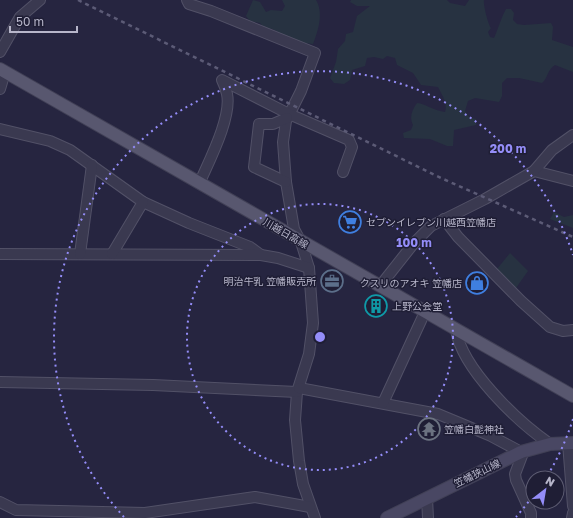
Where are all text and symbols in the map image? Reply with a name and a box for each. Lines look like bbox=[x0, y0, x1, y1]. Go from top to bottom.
scale bar bbox=[10, 8, 77, 34]
text: 50 m bbox=[16, 14, 44, 29]
text: 200 m bbox=[490, 141, 526, 156]
supermarket icon: セブンイレブン川越西笠幡店 bbox=[337, 209, 363, 235]
street label: 川越日高線 bbox=[261, 215, 311, 251]
place label: セブンイレブン川越西笠幡店 bbox=[366, 216, 496, 228]
text: 100 m bbox=[396, 235, 432, 250]
office icon: 明治牛乳 笠幡販売所 bbox=[319, 268, 345, 294]
shop icon: クスリのアオキ 笠幡店 bbox=[464, 270, 490, 296]
place label: 明治牛乳 笠幡販売所 bbox=[224, 275, 316, 287]
place label: クスリのアオキ 笠幡店 bbox=[360, 277, 462, 289]
building icon: 上野公会堂 bbox=[363, 293, 389, 319]
place label: 上野公会堂 bbox=[392, 300, 442, 312]
centre of rings bbox=[313, 330, 327, 344]
temple icon: 笠幡白髭神社 bbox=[416, 416, 442, 442]
place label: 笠幡白髭神社 bbox=[444, 423, 504, 435]
street label: 笠幡狭山線 bbox=[452, 457, 502, 489]
north arrow bbox=[525, 470, 565, 510]
text: N bbox=[543, 473, 557, 489]

